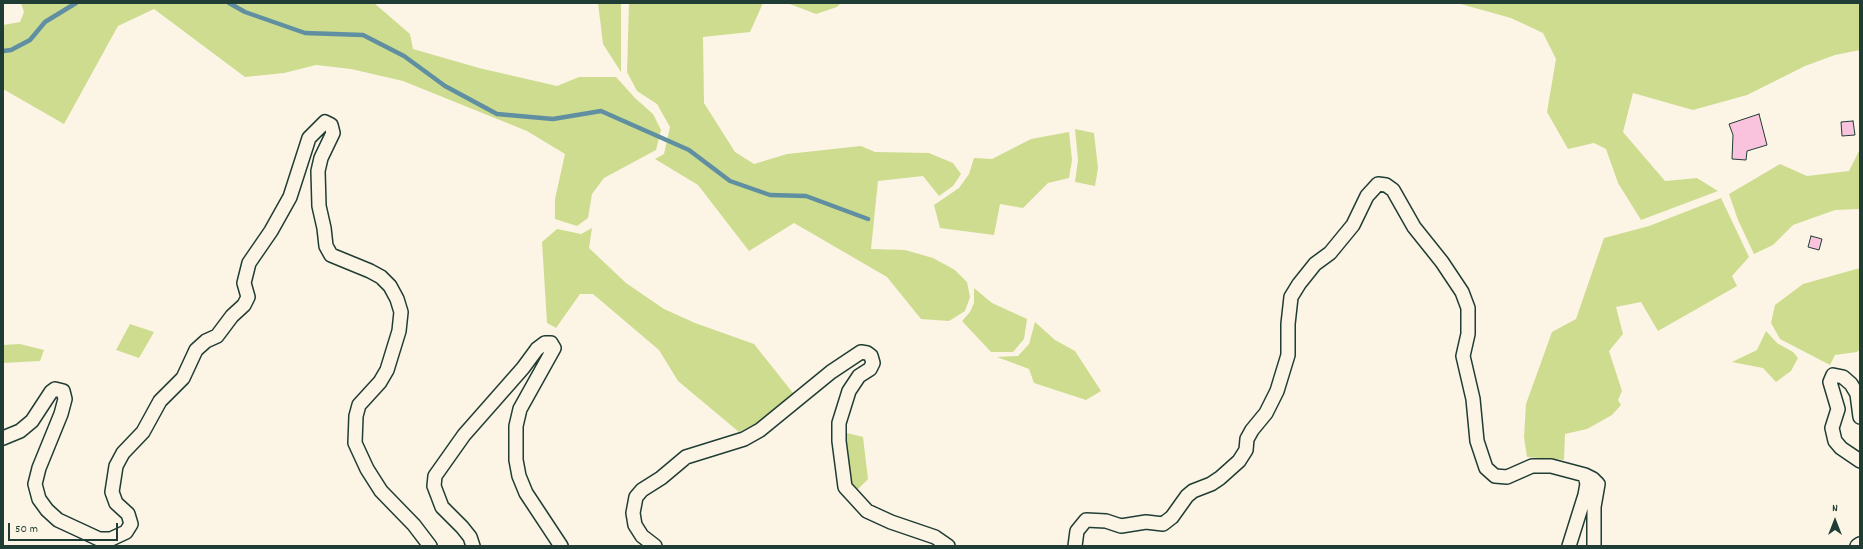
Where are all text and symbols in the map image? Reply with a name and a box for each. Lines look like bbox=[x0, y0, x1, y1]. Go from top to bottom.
north arrow bbox=[1815, 501, 1855, 541]
text: N bbox=[1832, 501, 1838, 517]
scale bar bbox=[10, 515, 120, 541]
text: 50 m bbox=[15, 521, 38, 538]

